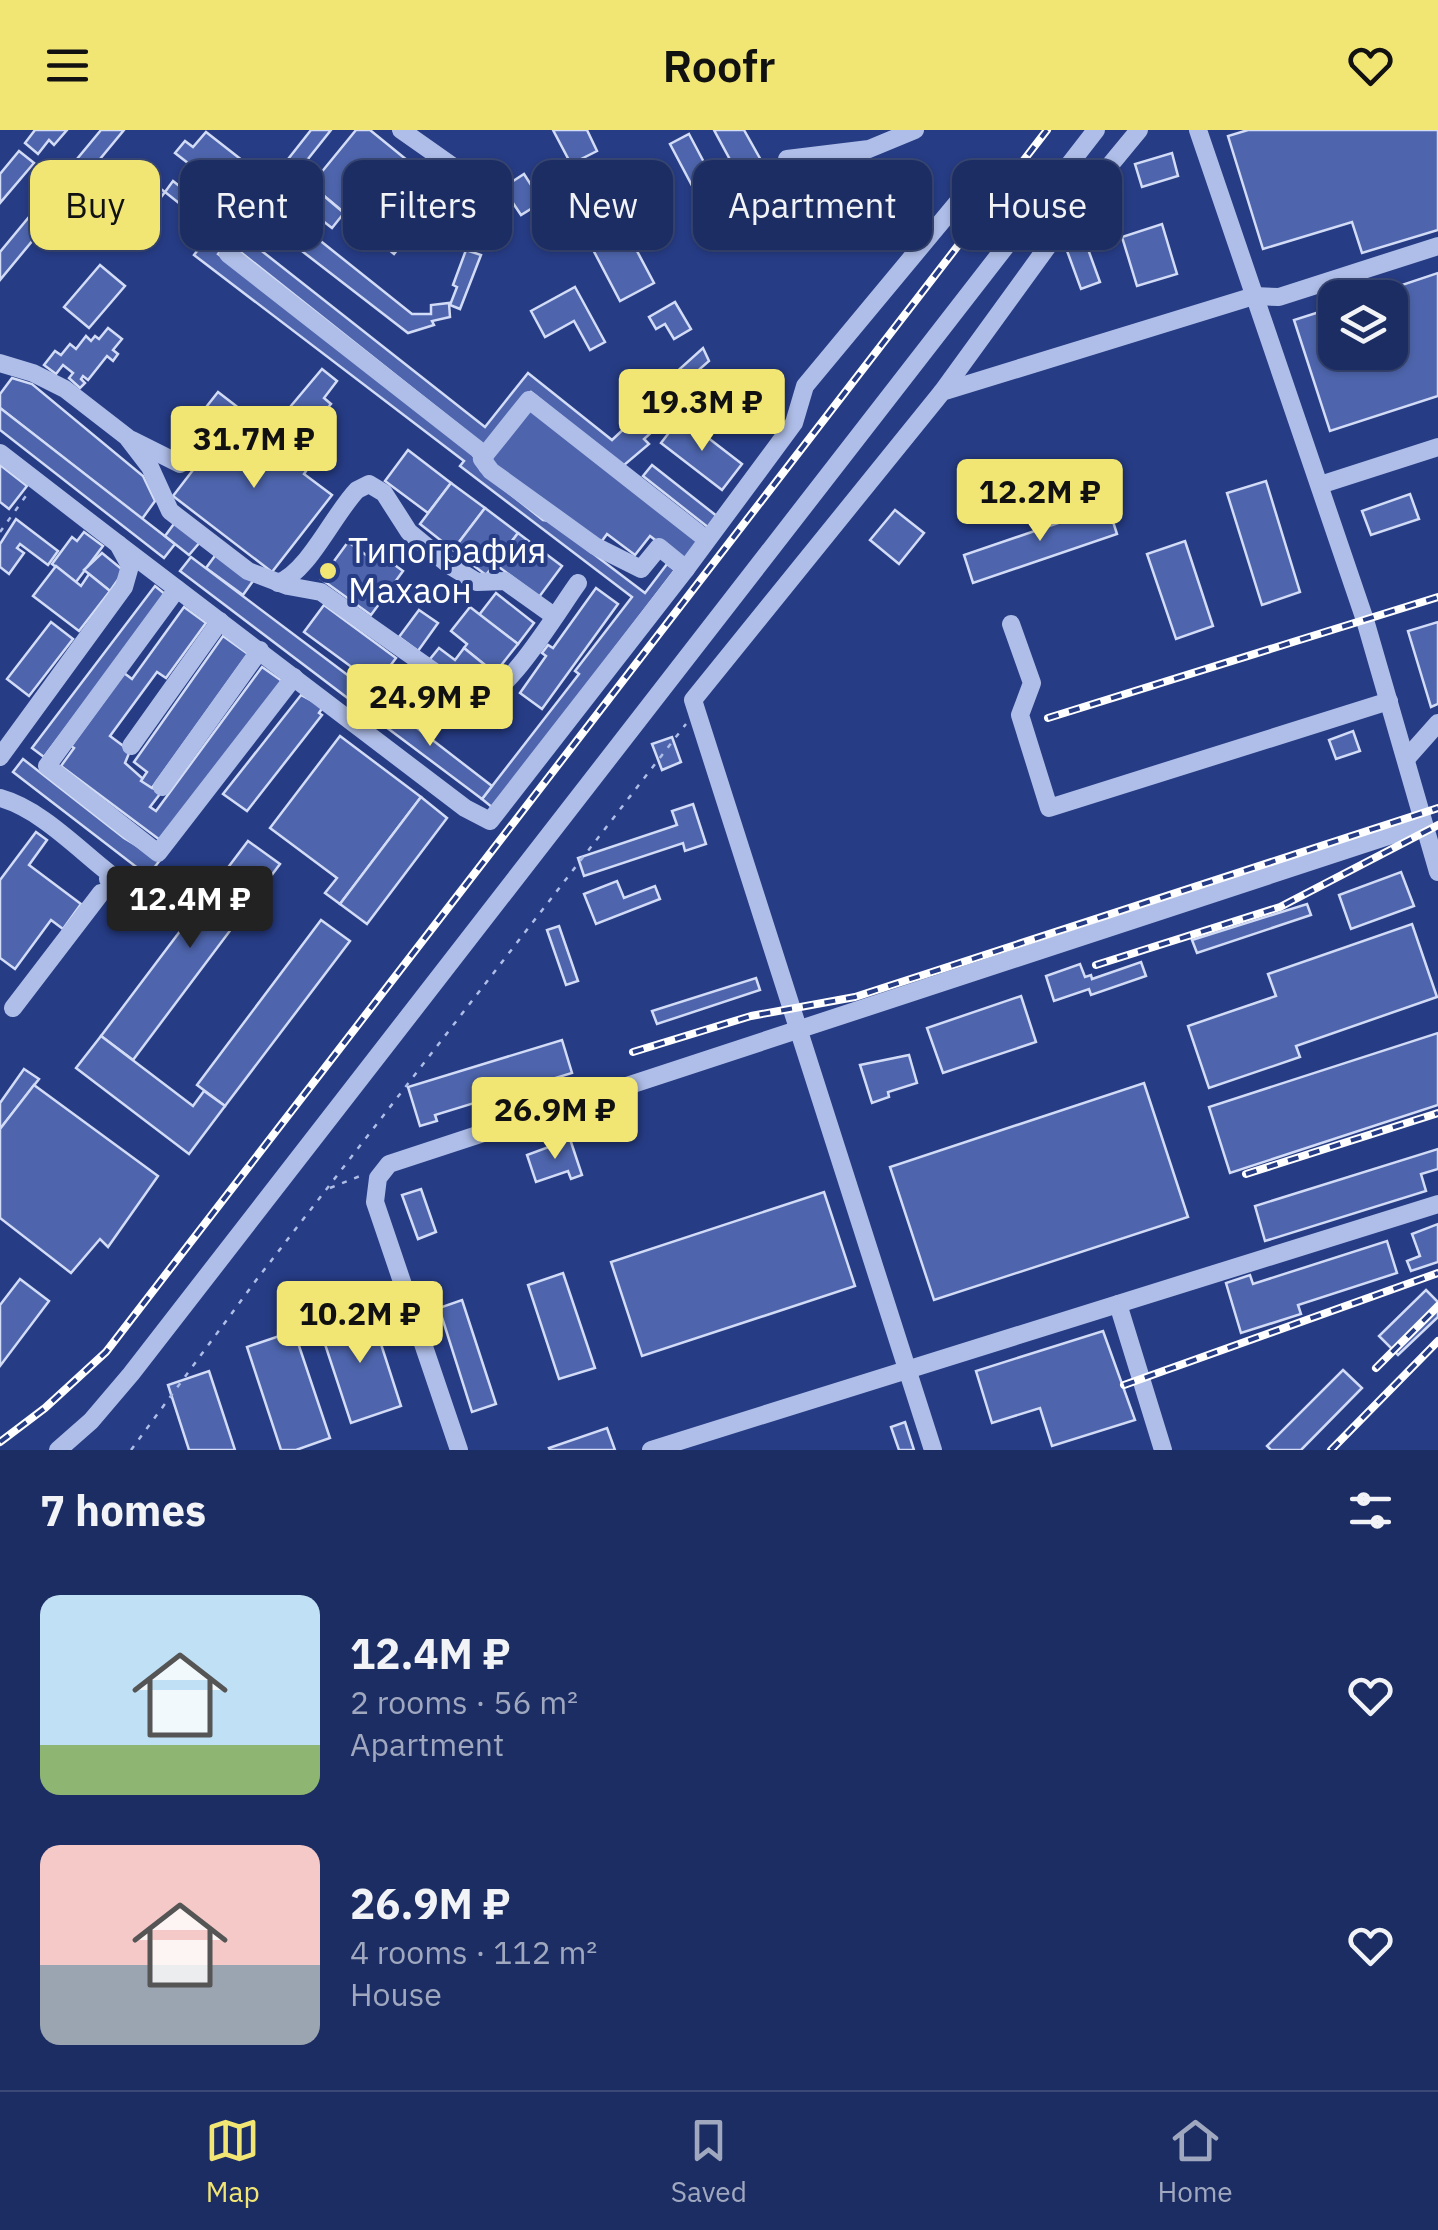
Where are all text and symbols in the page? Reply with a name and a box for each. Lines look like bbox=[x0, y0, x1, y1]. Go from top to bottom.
text: Roofr bbox=[662, 36, 776, 94]
icon: menu bbox=[40, 38, 95, 93]
icon: heart bbox=[1343, 38, 1398, 93]
chip: Buy bbox=[30, 160, 160, 250]
chip: Rent bbox=[180, 160, 323, 250]
chip: Filters bbox=[343, 160, 512, 250]
chip: New bbox=[532, 160, 673, 250]
chip: Apartment bbox=[693, 160, 932, 250]
chip: House bbox=[952, 160, 1122, 250]
map controls bbox=[1318, 280, 1408, 370]
button: layers bbox=[1318, 280, 1408, 370]
pin: 19.3M ₽ bbox=[610, 369, 794, 454]
text: 19.3M ₽ bbox=[641, 380, 763, 422]
pin: 31.7M ₽ bbox=[162, 406, 346, 491]
text: 31.7M ₽ bbox=[193, 417, 315, 459]
pin: 12.2M ₽ bbox=[948, 459, 1132, 544]
text: 12.2M ₽ bbox=[979, 470, 1101, 512]
place label: Типография Махаон bbox=[348, 527, 546, 613]
marker: Типография Махаон bbox=[317, 560, 339, 582]
pin: 24.9M ₽ bbox=[338, 664, 522, 749]
text: 24.9M ₽ bbox=[369, 675, 491, 717]
pin: 12.4M ₽ bbox=[98, 866, 282, 951]
text: 12.4M ₽ bbox=[129, 877, 251, 919]
pin: 26.9M ₽ bbox=[463, 1077, 647, 1162]
text: 26.9M ₽ bbox=[494, 1088, 616, 1130]
pin: 10.2M ₽ bbox=[268, 1281, 452, 1366]
text: 10.2M ₽ bbox=[299, 1292, 421, 1334]
text: 7 homes bbox=[40, 1483, 206, 1538]
icon: filters bbox=[1343, 1483, 1398, 1538]
text: 12.4M ₽ bbox=[350, 1626, 511, 1681]
icon: home bbox=[120, 1635, 240, 1755]
icon: heart bbox=[1343, 1668, 1398, 1723]
text: 2 rooms · 56 m² bbox=[350, 1681, 578, 1723]
text: Apartment bbox=[350, 1723, 504, 1765]
text: 26.9M ₽ bbox=[350, 1876, 511, 1931]
icon: home bbox=[120, 1885, 240, 2005]
icon: heart bbox=[1343, 1918, 1398, 1973]
text: 4 rooms · 112 m² bbox=[350, 1931, 597, 1973]
text: House bbox=[350, 1973, 442, 2015]
tab: Map bbox=[205, 2113, 260, 2210]
tab: Saved bbox=[671, 2113, 747, 2210]
tab: Home bbox=[1157, 2113, 1233, 2210]

